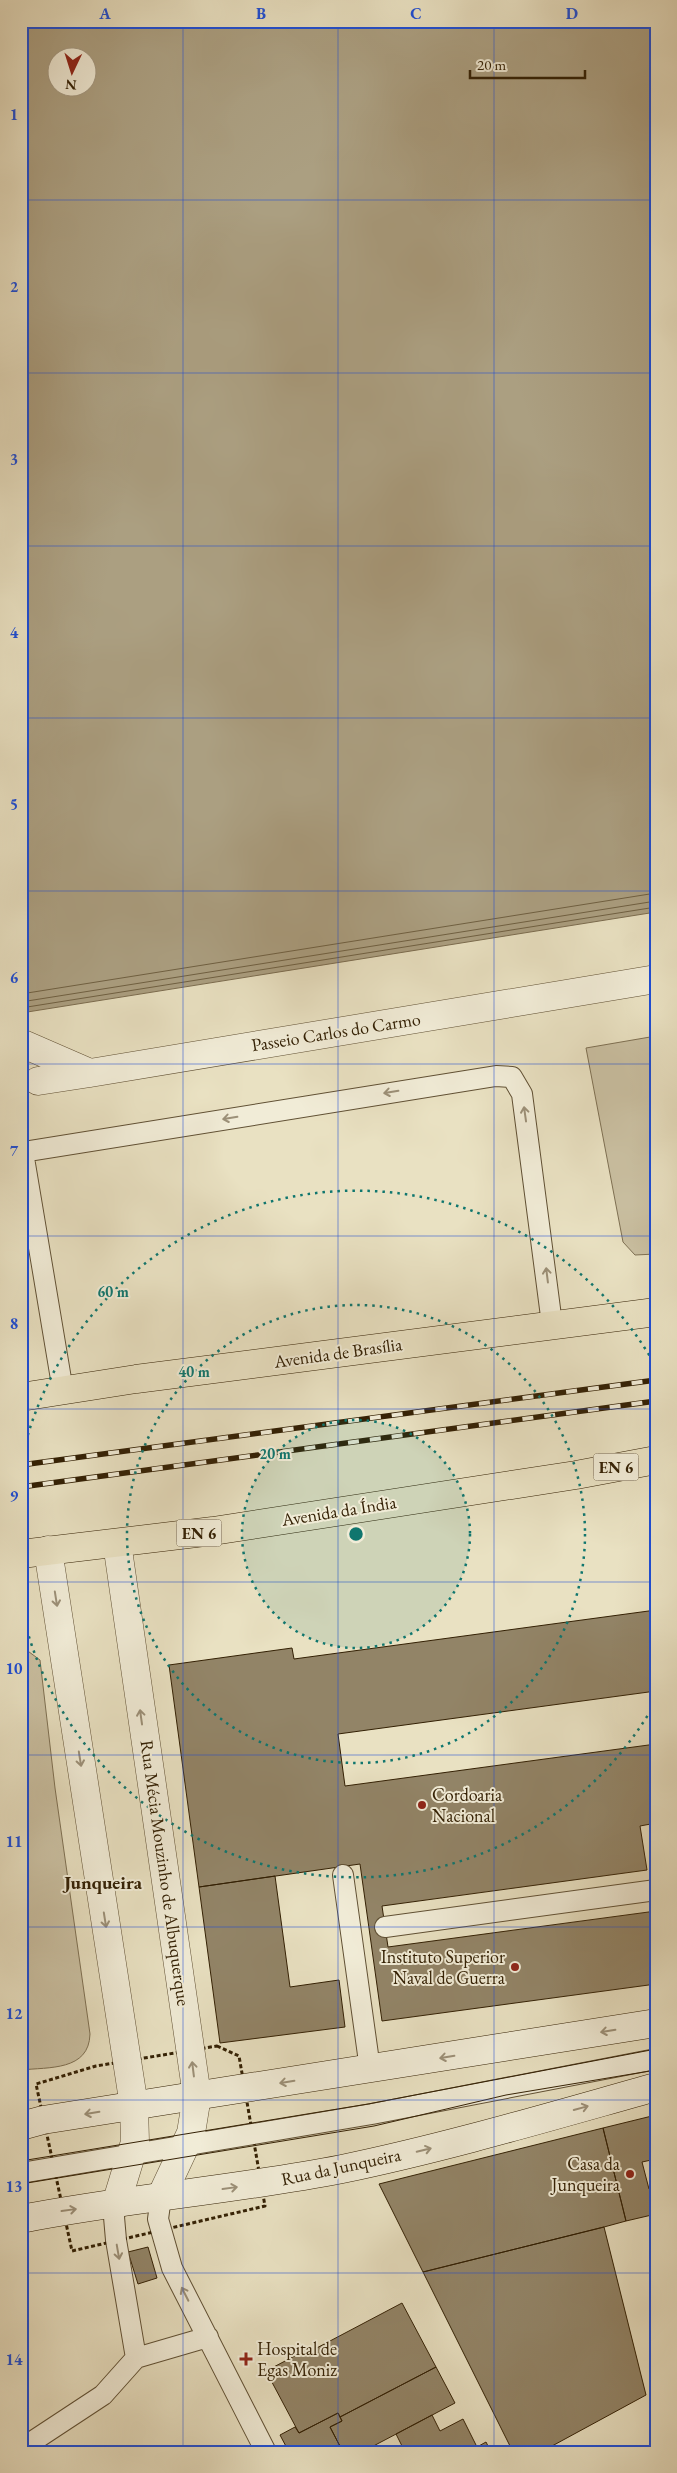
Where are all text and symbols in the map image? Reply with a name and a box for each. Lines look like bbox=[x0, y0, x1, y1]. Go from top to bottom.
text: A bbox=[98, 3, 111, 24]
text: B bbox=[256, 3, 266, 24]
text: C bbox=[410, 3, 422, 24]
text: D bbox=[566, 3, 578, 24]
north arrow bbox=[48, 48, 98, 98]
scale bar bbox=[470, 48, 584, 80]
text: 20 m bbox=[477, 55, 506, 74]
text: N bbox=[64, 76, 77, 94]
text: 1 bbox=[10, 104, 18, 125]
text: 2 bbox=[10, 276, 19, 297]
text: 3 bbox=[10, 449, 18, 470]
text: 4 bbox=[10, 622, 19, 643]
text: 5 bbox=[10, 794, 18, 815]
text: 6 bbox=[10, 967, 19, 988]
street label: Passeio Carlos do Carmo bbox=[250, 1007, 422, 1056]
one-way arrow bbox=[383, 1087, 399, 1097]
one-way arrow bbox=[519, 1107, 529, 1123]
one-way arrow bbox=[223, 1113, 239, 1123]
text: 7 bbox=[10, 1140, 19, 1161]
one-way arrow bbox=[542, 1268, 552, 1284]
text: 60 m bbox=[97, 1282, 129, 1301]
text: 8 bbox=[10, 1313, 18, 1334]
street label: Avenida de Brasília bbox=[271, 1332, 404, 1373]
text: 40 m bbox=[178, 1362, 210, 1381]
text: 20 m bbox=[259, 1444, 291, 1463]
road number: EN 6 bbox=[594, 1454, 638, 1480]
text: 9 bbox=[10, 1485, 19, 1506]
street label: Avenida da Índia bbox=[279, 1490, 399, 1531]
road number: EN 6 bbox=[176, 1520, 222, 1546]
centre of rings bbox=[347, 1525, 365, 1543]
one-way arrow bbox=[51, 1590, 61, 1606]
text: 10 bbox=[6, 1658, 23, 1679]
one-way arrow bbox=[136, 1710, 146, 1726]
street label: Rua Mécia Mouzinho de Albuquerque bbox=[135, 1739, 196, 2007]
one-way arrow bbox=[76, 1751, 86, 1767]
place label: Cordoaria Nacional bbox=[432, 1783, 503, 1827]
marker: Cordoaria Nacional bbox=[416, 1799, 428, 1811]
text: 11 bbox=[6, 1831, 22, 1852]
district label: Junqueira bbox=[62, 1870, 143, 1895]
one-way arrow bbox=[100, 1911, 110, 1927]
place label: Instituto Superior Naval de Guerra bbox=[381, 1945, 506, 1989]
marker: Instituto Superior Naval de Guerra bbox=[509, 1961, 521, 1973]
text: 12 bbox=[6, 2003, 23, 2024]
one-way arrow bbox=[600, 2026, 616, 2036]
one-way arrow bbox=[440, 2052, 456, 2062]
one-way arrow bbox=[188, 2061, 198, 2077]
one-way arrow bbox=[279, 2078, 295, 2088]
one-way arrow bbox=[572, 2103, 588, 2112]
one-way arrow bbox=[84, 2108, 100, 2118]
street label: Rua da Junqueira bbox=[279, 2142, 404, 2190]
one-way arrow bbox=[415, 2145, 431, 2154]
place label: Casa da Junqueira bbox=[549, 2152, 621, 2196]
marker: Casa da Junqueira bbox=[624, 2168, 636, 2180]
text: 13 bbox=[6, 2176, 22, 2197]
one-way arrow bbox=[222, 2183, 238, 2193]
one-way arrow bbox=[61, 2205, 77, 2215]
one-way arrow bbox=[113, 2244, 123, 2260]
one-way arrow bbox=[180, 2287, 189, 2302]
place label: Hospital de Egas Moniz bbox=[257, 2337, 337, 2381]
text: 14 bbox=[6, 2349, 23, 2370]
marker: Hospital de Egas Moniz bbox=[239, 2352, 253, 2366]

